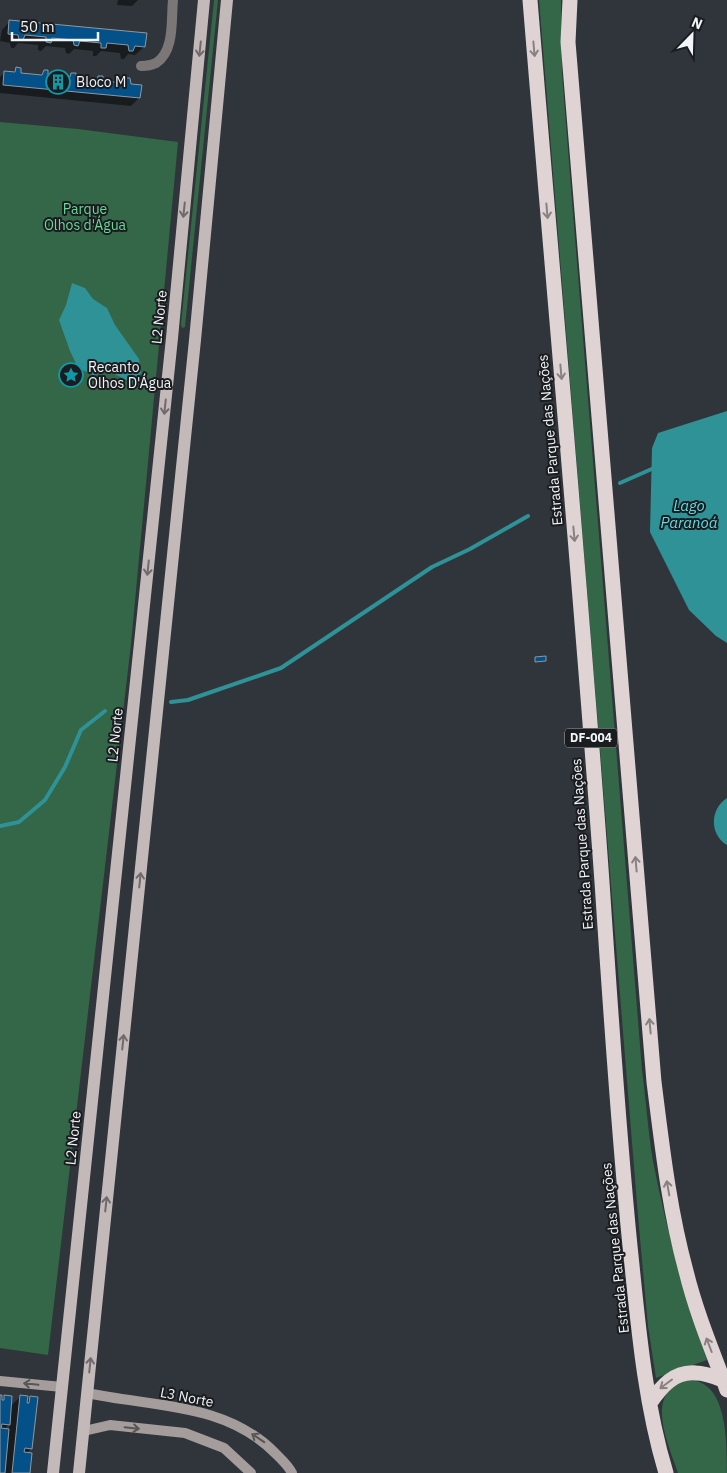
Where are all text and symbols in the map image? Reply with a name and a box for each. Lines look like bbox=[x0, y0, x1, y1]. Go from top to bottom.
scale bar bbox=[12, 10, 99, 42]
north arrow bbox=[667, 10, 717, 60]
text: N bbox=[689, 13, 705, 33]
text: 50 m bbox=[20, 17, 55, 36]
one-way arrow bbox=[195, 40, 205, 56]
one-way arrow bbox=[529, 40, 539, 56]
building icon: Bloco M bbox=[45, 69, 71, 95]
place label: Bloco M bbox=[76, 73, 126, 91]
park label: Parque Olhos d'Água bbox=[44, 200, 127, 234]
one-way arrow bbox=[179, 202, 189, 218]
one-way arrow bbox=[543, 202, 552, 218]
street label: L2 Norte bbox=[147, 289, 171, 345]
street label: Estrada Parque das Nações bbox=[534, 354, 566, 526]
place label: Recanto Olhos D'Água bbox=[88, 358, 172, 392]
place icon: Recanto Olhos D'Água bbox=[58, 362, 84, 388]
one-way arrow bbox=[556, 364, 565, 380]
one-way arrow bbox=[160, 399, 170, 415]
water label: Lago Paranoá bbox=[661, 496, 718, 532]
one-way arrow bbox=[569, 526, 579, 542]
one-way arrow bbox=[143, 560, 153, 576]
street label: L2 Norte bbox=[103, 707, 127, 763]
road number: DF-004 bbox=[565, 728, 617, 748]
street label: Estrada Parque das Nações bbox=[567, 758, 597, 930]
one-way arrow bbox=[632, 857, 641, 873]
one-way arrow bbox=[135, 873, 144, 889]
one-way arrow bbox=[645, 1019, 654, 1035]
one-way arrow bbox=[118, 1034, 128, 1050]
street label: L2 Norte bbox=[61, 1110, 85, 1166]
street label: Estrada Parque das Nações bbox=[597, 1162, 633, 1334]
one-way arrow bbox=[662, 1180, 672, 1196]
one-way arrow bbox=[102, 1196, 111, 1212]
one-way arrow bbox=[704, 1337, 713, 1352]
one-way arrow bbox=[85, 1358, 95, 1374]
one-way arrow bbox=[23, 1379, 39, 1388]
one-way arrow bbox=[659, 1379, 673, 1389]
street label: L3 Norte bbox=[159, 1383, 216, 1411]
one-way arrow bbox=[123, 1423, 139, 1432]
one-way arrow bbox=[252, 1433, 266, 1443]

